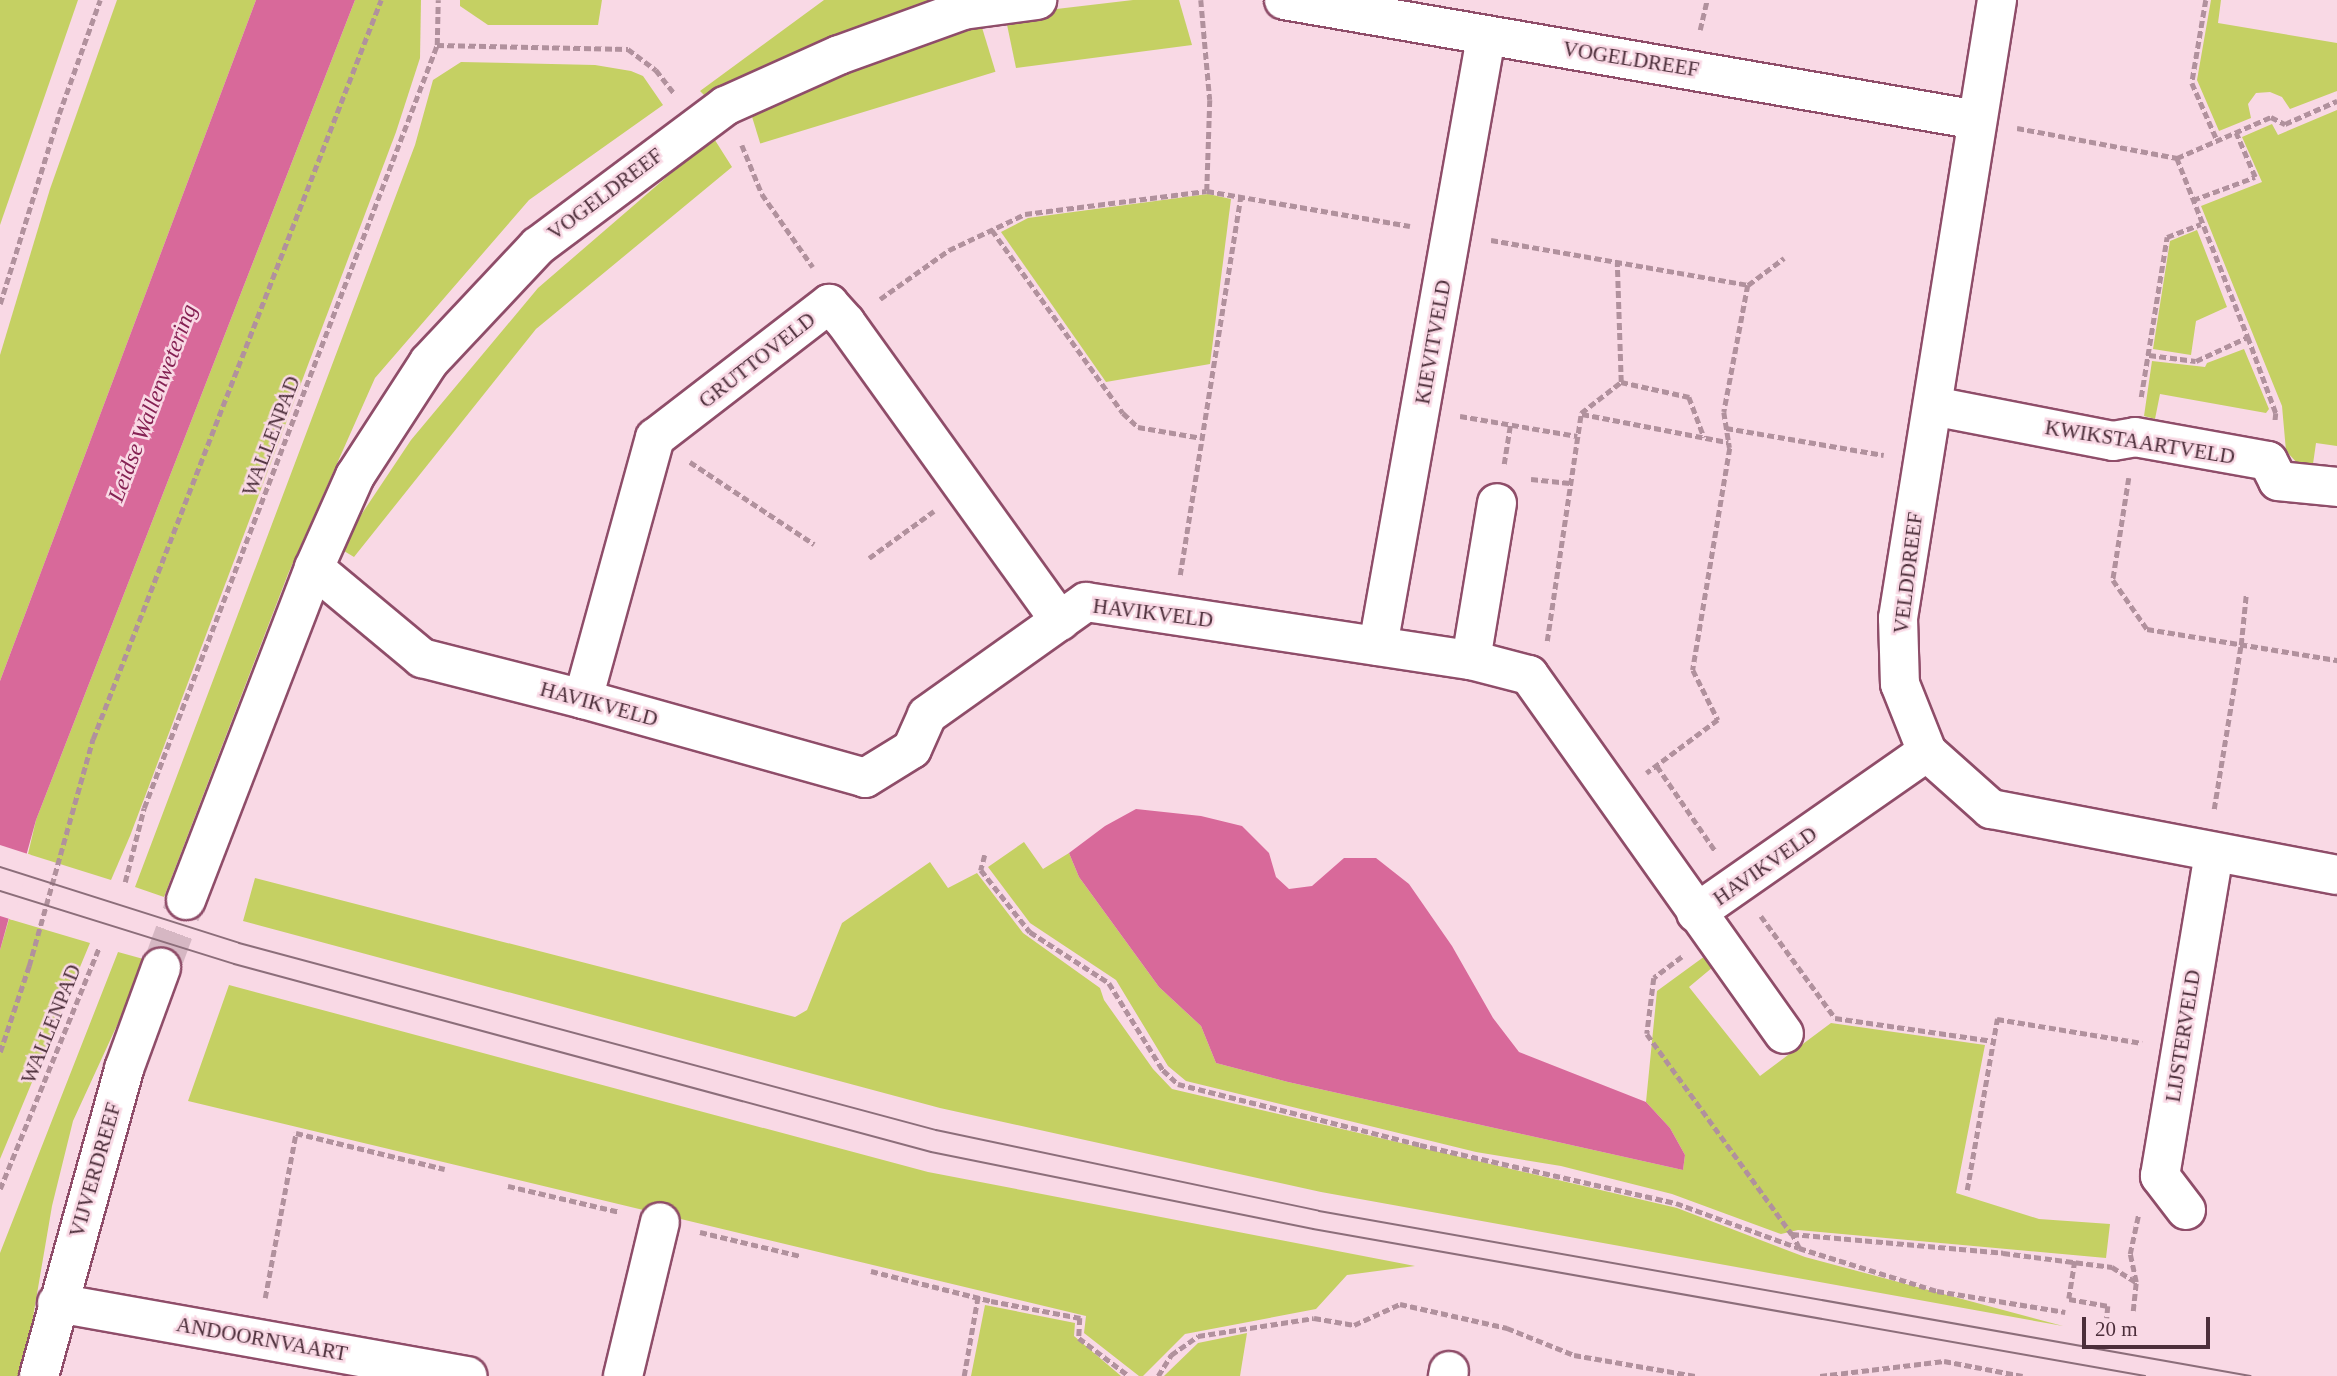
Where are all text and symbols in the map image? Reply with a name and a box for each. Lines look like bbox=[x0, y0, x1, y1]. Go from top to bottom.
street label: VOGELDREEF bbox=[1561, 36, 1701, 82]
street label: VOGELDREEF bbox=[542, 143, 668, 245]
street label: KIEVITVELD bbox=[1410, 278, 1456, 406]
water label: Leidse Wallenwetering bbox=[103, 300, 203, 506]
street label: GRUTTOVELD bbox=[694, 307, 820, 413]
street label: WALLENPAD bbox=[237, 372, 305, 500]
street label: KWIKSTAARTVELD bbox=[2043, 415, 2237, 469]
street label: VELDDREEF bbox=[1888, 511, 1928, 635]
street label: HAVIKVELD bbox=[1091, 593, 1215, 633]
street label: HAVIKVELD bbox=[537, 676, 661, 732]
street label: HAVIKVELD bbox=[1708, 821, 1822, 911]
street label: WALLENPAD bbox=[16, 961, 86, 1087]
street label: LIJSTERVELD bbox=[2160, 968, 2206, 1104]
street label: VIJVERDREEF bbox=[64, 1100, 126, 1240]
scale bar bbox=[2085, 1302, 2213, 1346]
street label: ANDOORNVAART bbox=[174, 1312, 350, 1366]
text: 20 m bbox=[2095, 1317, 2138, 1341]

